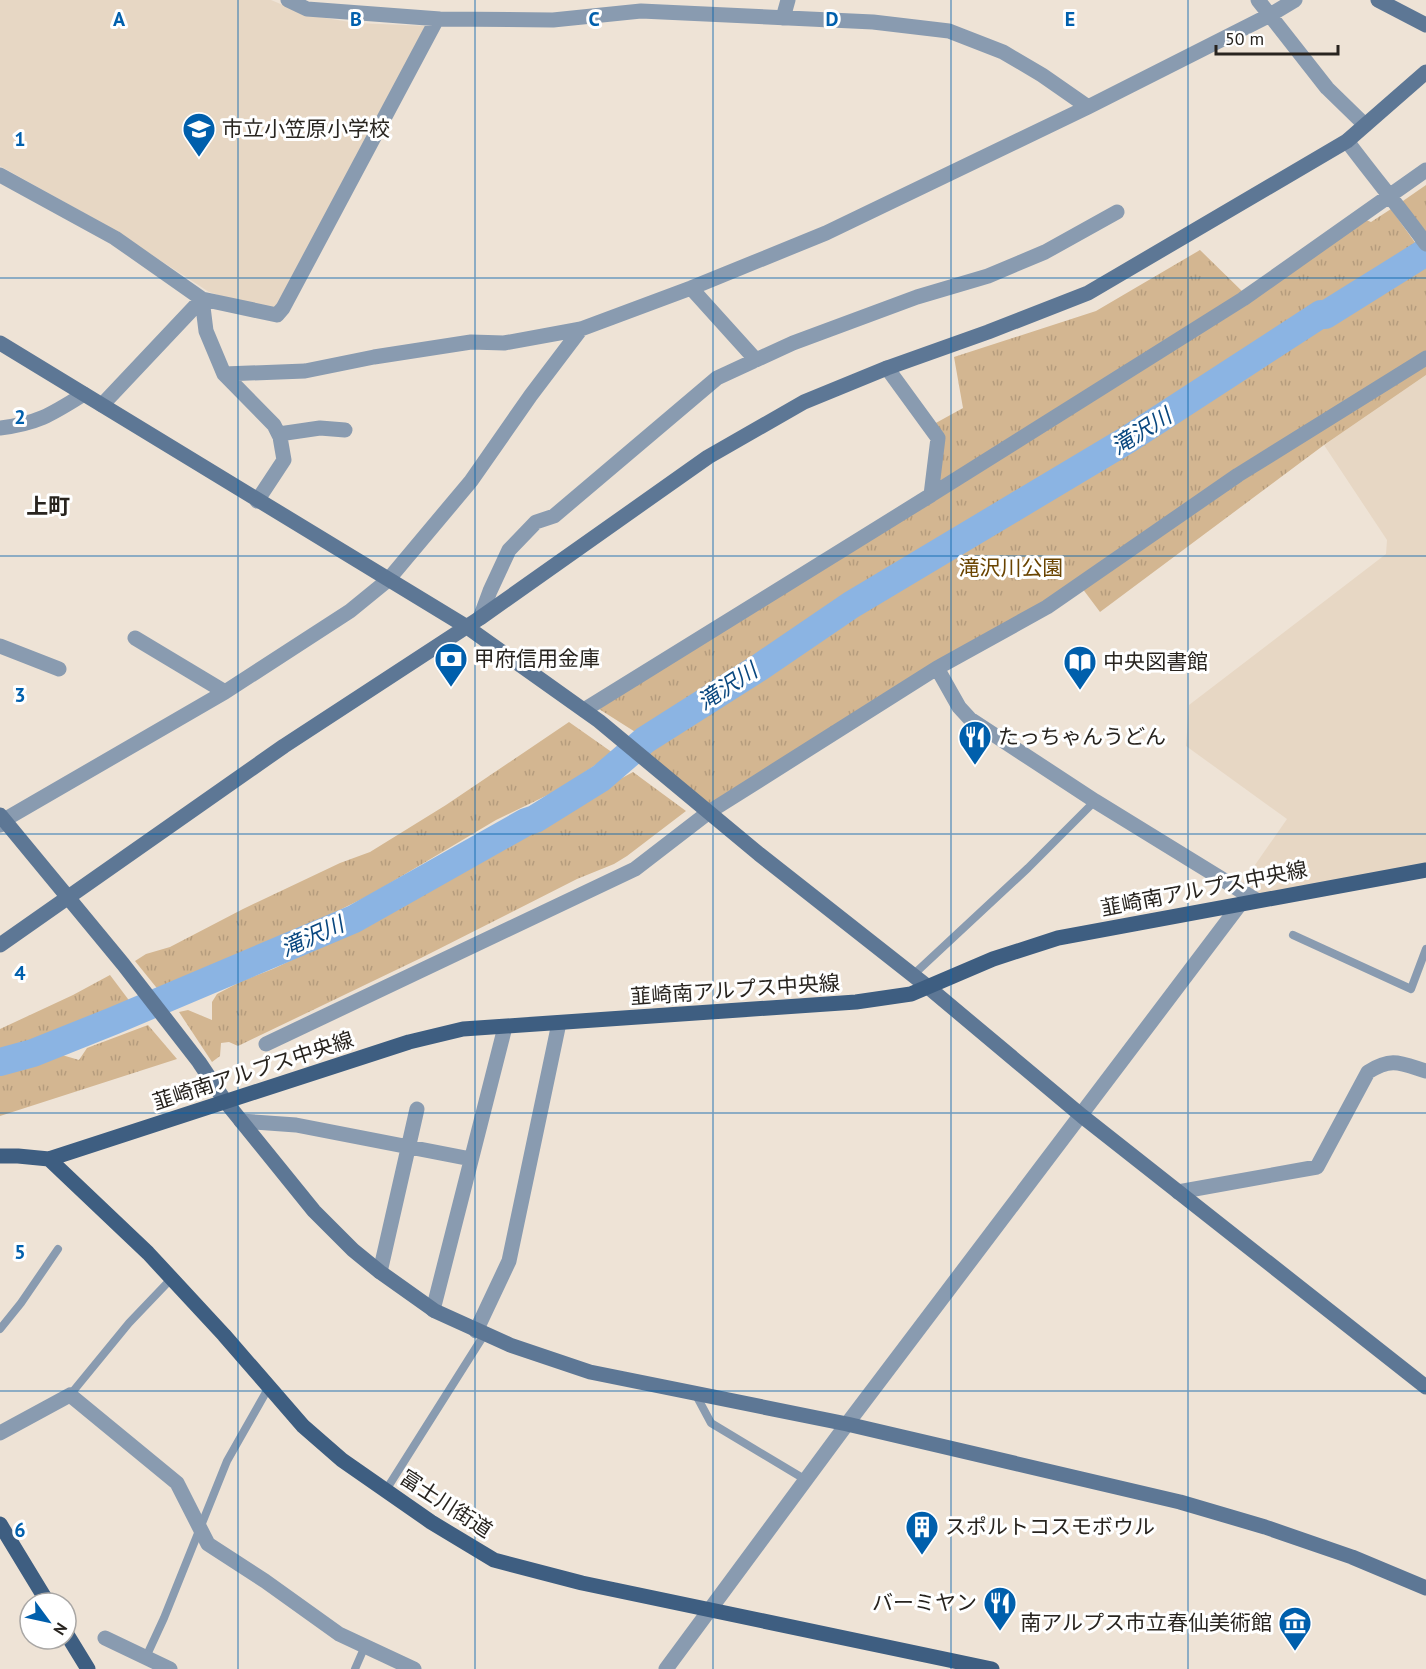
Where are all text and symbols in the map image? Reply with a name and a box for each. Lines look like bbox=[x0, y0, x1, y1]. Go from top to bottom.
text: A bbox=[113, 6, 126, 32]
text: B bbox=[350, 6, 362, 32]
text: C bbox=[588, 6, 600, 32]
text: D bbox=[826, 6, 839, 32]
text: E bbox=[1065, 6, 1075, 32]
scale bar bbox=[1216, 18, 1338, 56]
text: 50 m bbox=[1225, 27, 1264, 50]
school or university icon: 市立小笠原小学校 bbox=[181, 111, 217, 158]
place label: 市立小笠原小学校 bbox=[222, 115, 390, 142]
text: 1 bbox=[14, 126, 26, 152]
water label: 滝沢川 bbox=[1106, 401, 1178, 460]
text: 2 bbox=[14, 404, 26, 430]
district label: 上町 bbox=[26, 492, 70, 520]
park label: 滝沢川公園 bbox=[959, 554, 1064, 581]
bank icon: 甲府信用金庫 bbox=[433, 641, 469, 688]
library icon: 中央図書館 bbox=[1062, 644, 1098, 691]
place label: 甲府信用金庫 bbox=[474, 645, 600, 672]
place label: 中央図書館 bbox=[1103, 648, 1208, 675]
water label: 滝沢川 bbox=[692, 655, 764, 716]
text: 3 bbox=[14, 682, 26, 708]
restaurant icon: たっちゃんうどん bbox=[957, 719, 993, 766]
place label: たっちゃんうどん bbox=[998, 723, 1166, 750]
street label: 韮崎南アルプス中央線 bbox=[1098, 855, 1309, 922]
water label: 滝沢川 bbox=[276, 909, 350, 962]
text: 4 bbox=[14, 960, 26, 986]
street label: 韮崎南アルプス中央線 bbox=[629, 969, 841, 1010]
street label: 韮崎南アルプス中央線 bbox=[149, 1025, 357, 1116]
text: 5 bbox=[14, 1239, 26, 1265]
street label: 富士川街道 bbox=[395, 1464, 498, 1543]
building icon: スポルトコスモボウル bbox=[904, 1509, 940, 1556]
place label: スポルトコスモボウル bbox=[945, 1513, 1155, 1540]
text: 6 bbox=[14, 1517, 26, 1543]
restaurant icon: バーミヤン bbox=[982, 1585, 1018, 1632]
place label: バーミヤン bbox=[872, 1589, 977, 1616]
north arrow bbox=[18, 1591, 78, 1651]
museum icon: 南アルプス市立春仙美術館 bbox=[1277, 1605, 1313, 1652]
place label: 南アルプス市立春仙美術館 bbox=[1020, 1609, 1272, 1636]
text: N bbox=[49, 1619, 72, 1639]

